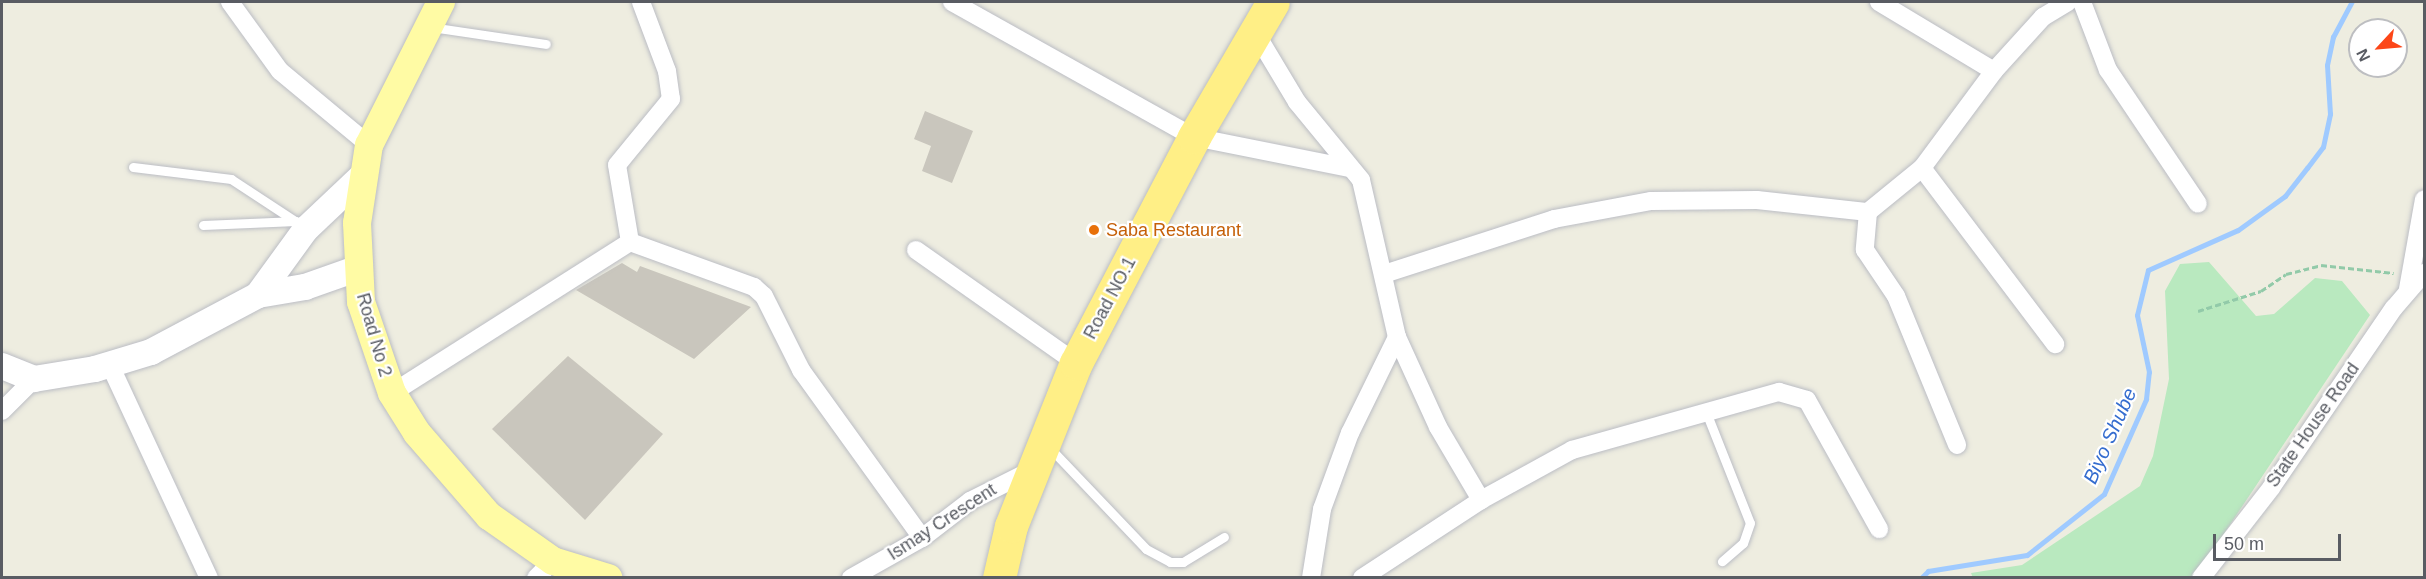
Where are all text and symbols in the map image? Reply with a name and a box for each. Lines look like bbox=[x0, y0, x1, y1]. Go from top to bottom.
north arrow bbox=[2348, 18, 2408, 78]
text: N bbox=[2353, 46, 2373, 64]
place label: Saba Restaurant bbox=[1106, 219, 1241, 241]
marker: Saba Restaurant bbox=[1087, 223, 1101, 237]
street label: Road NO.1 bbox=[1079, 253, 1141, 343]
street label: Road No 2 bbox=[352, 291, 396, 379]
street label: State House Road bbox=[2262, 359, 2364, 491]
water label: Biyo Shube bbox=[2078, 384, 2142, 488]
street label: Ismay Crescent bbox=[884, 479, 1000, 565]
scale bar bbox=[2216, 522, 2344, 560]
text: 50 m bbox=[2224, 534, 2264, 554]

